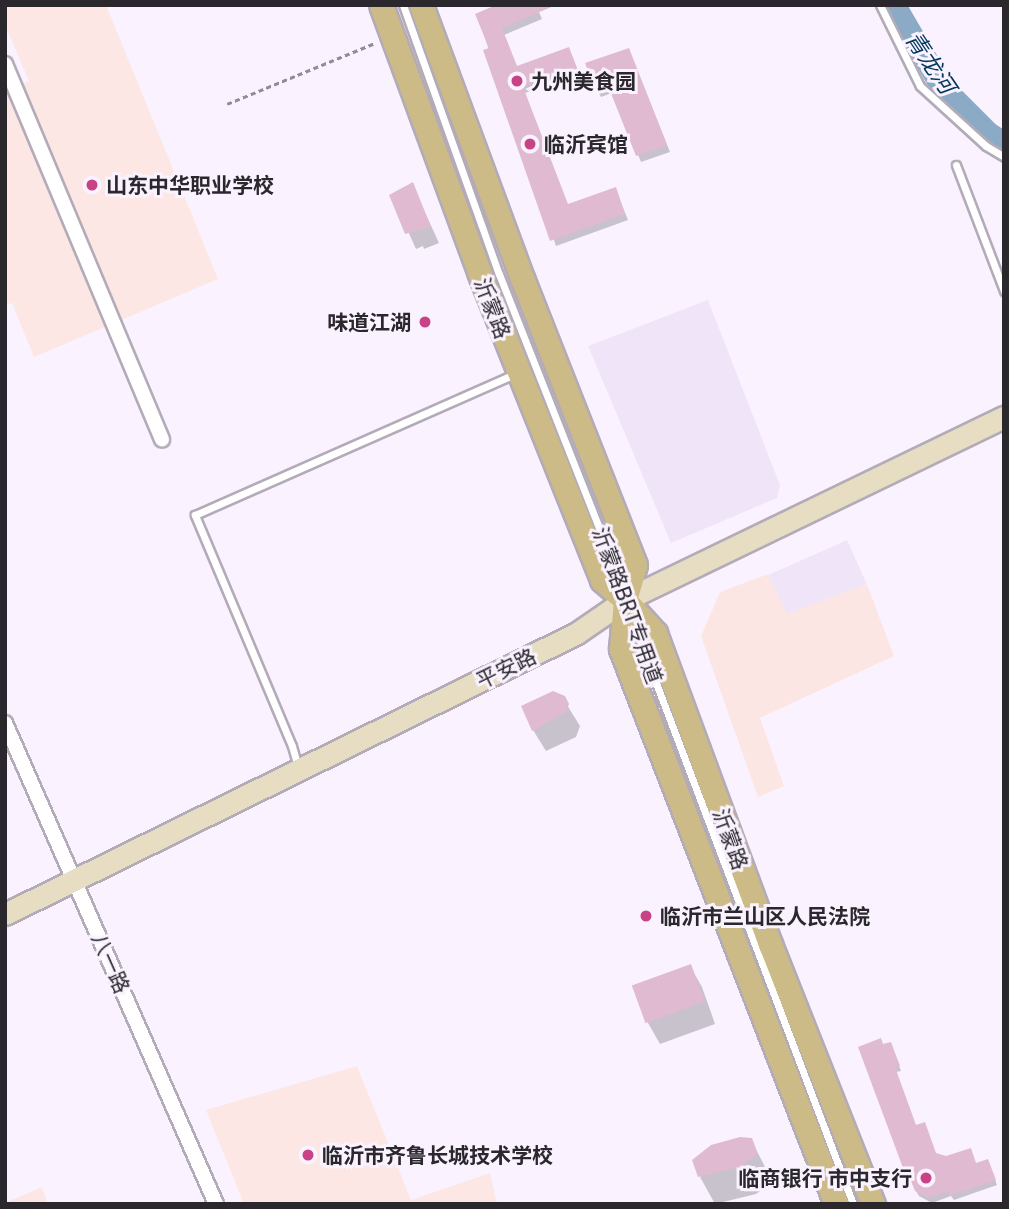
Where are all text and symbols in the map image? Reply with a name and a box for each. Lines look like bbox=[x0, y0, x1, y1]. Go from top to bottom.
water label: 青龙河 bbox=[900, 26, 962, 98]
place label: 九州美食园 bbox=[531, 68, 636, 94]
marker: 九州美食园 bbox=[509, 73, 525, 89]
place label: 临沂宾馆 bbox=[544, 131, 628, 157]
marker: 临沂宾馆 bbox=[522, 136, 538, 152]
place label: 山东中华职业学校 bbox=[106, 172, 274, 198]
marker: 山东中华职业学校 bbox=[84, 177, 100, 193]
street label: 沂蒙路 bbox=[470, 274, 516, 342]
place label: 味道江湖 bbox=[327, 309, 411, 335]
marker: 味道江湖 bbox=[417, 314, 433, 330]
street label: 沂蒙路BRT专用道 bbox=[588, 523, 668, 687]
street label: 平安路 bbox=[472, 643, 540, 693]
street label: 沂蒙路 bbox=[708, 805, 754, 873]
place label: 临沂市兰山区人民法院 bbox=[660, 903, 870, 929]
marker: 临沂市兰山区人民法院 bbox=[638, 908, 654, 924]
street label: 八一路 bbox=[87, 929, 135, 997]
place label: 临沂市齐鲁长城技术学校 bbox=[322, 1142, 553, 1168]
marker: 临沂市齐鲁长城技术学校 bbox=[300, 1147, 316, 1163]
place label: 临商银行 市中支行 bbox=[739, 1165, 912, 1191]
marker: 临商银行 市中支行 bbox=[918, 1170, 934, 1186]

